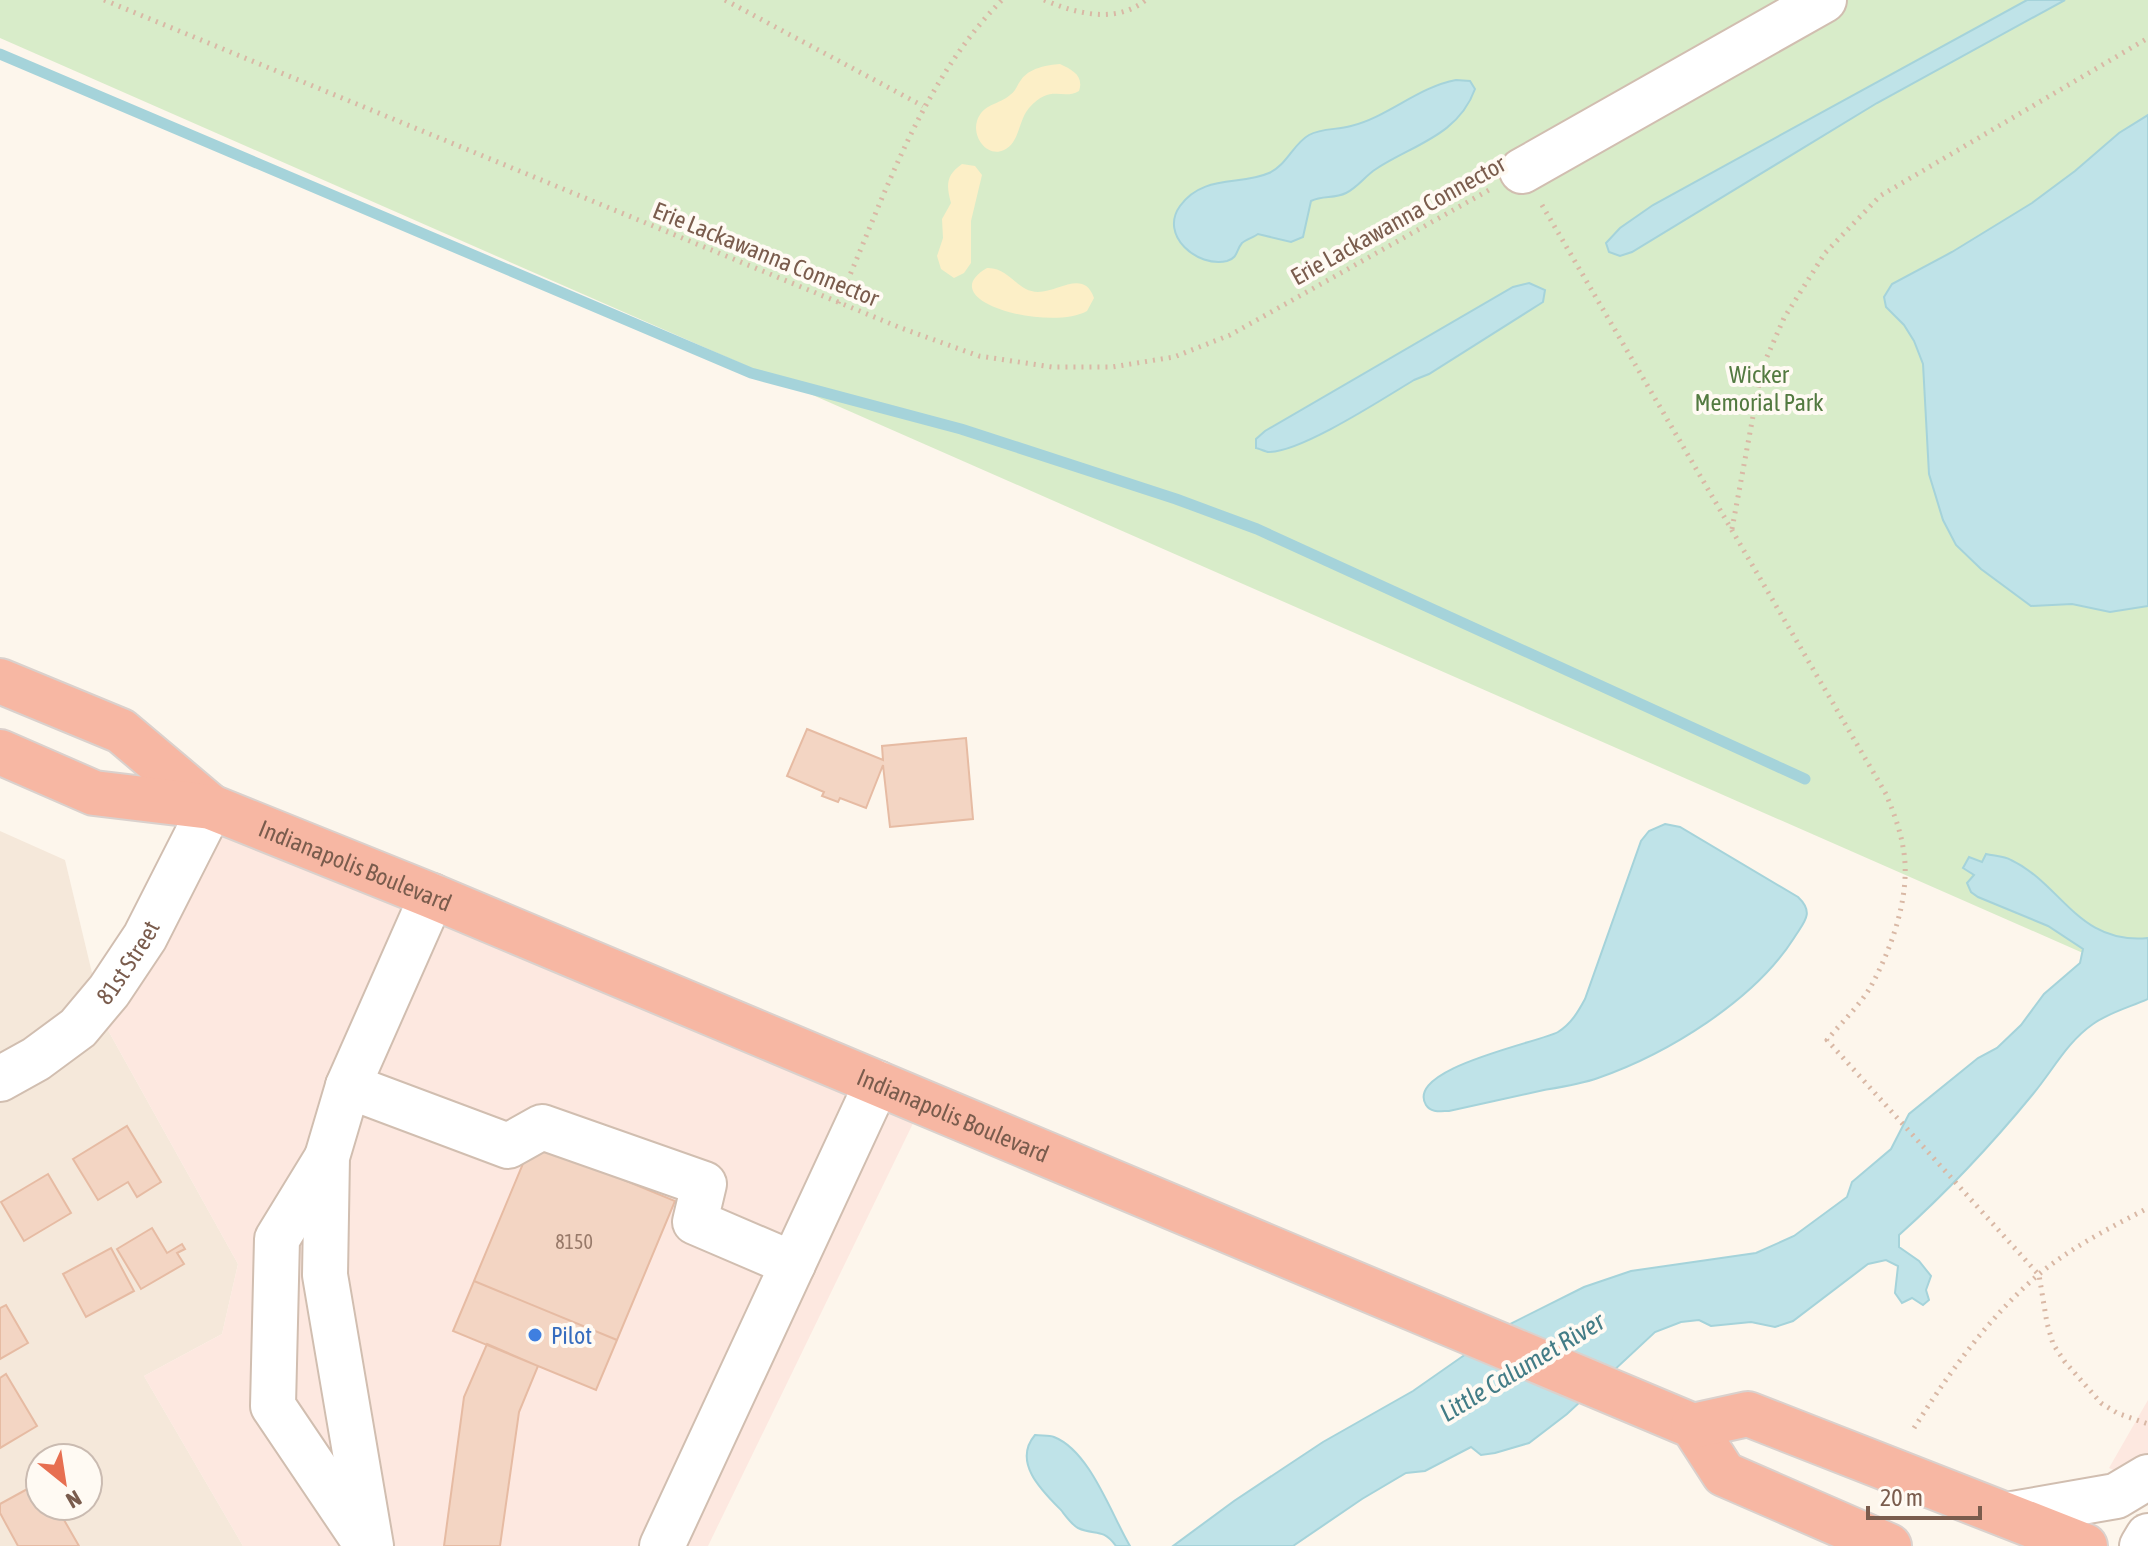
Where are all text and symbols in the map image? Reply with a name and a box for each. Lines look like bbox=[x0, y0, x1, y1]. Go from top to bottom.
street label: Erie Lackawanna Connector bbox=[1286, 149, 1511, 290]
street label: Erie Lackawanna Connector bbox=[649, 196, 884, 312]
park label: Wicker Memorial Park bbox=[1694, 361, 1824, 416]
street label: Indianapolis Boulevard bbox=[255, 814, 456, 916]
street label: 81st Street bbox=[91, 916, 165, 1009]
street label: Indianapolis Boulevard bbox=[853, 1063, 1053, 1167]
house number: 8150 bbox=[555, 1230, 593, 1253]
water label: Little Calumet River bbox=[1434, 1305, 1611, 1428]
place label: Pilot bbox=[551, 1322, 592, 1349]
marker: Pilot bbox=[526, 1326, 544, 1344]
north arrow bbox=[24, 1442, 104, 1522]
scale bar bbox=[1868, 1470, 1980, 1520]
text: 20 m bbox=[1880, 1484, 1923, 1511]
text: N bbox=[62, 1485, 86, 1514]

